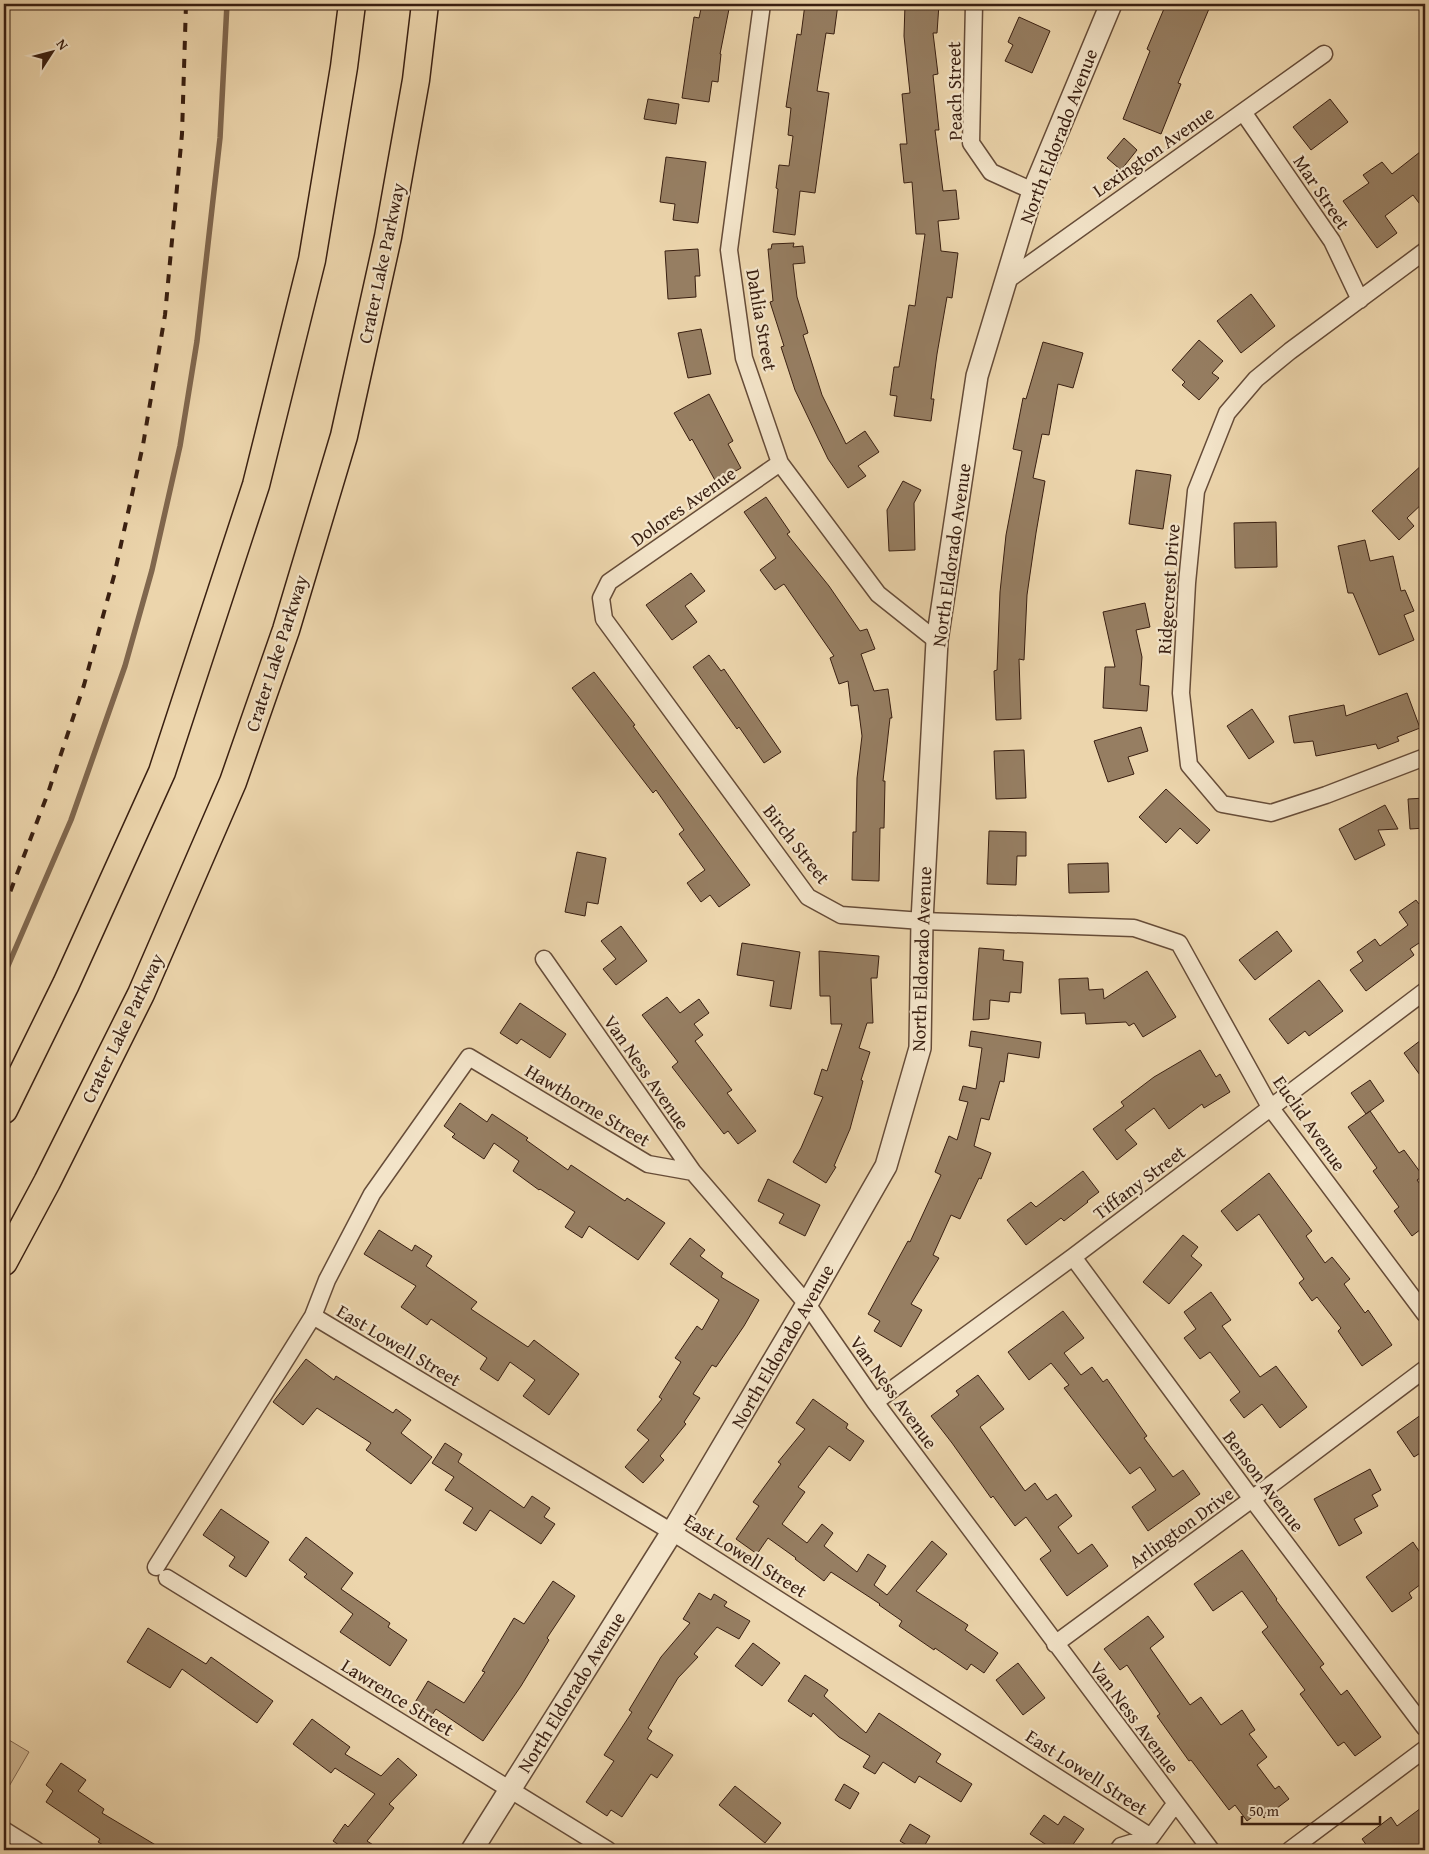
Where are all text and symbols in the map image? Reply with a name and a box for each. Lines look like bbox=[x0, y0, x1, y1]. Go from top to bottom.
north arrow bbox=[28, 28, 78, 78]
text: N bbox=[52, 35, 74, 55]
street label: Peach Street bbox=[939, 41, 969, 141]
street label: North Eldorado Avenue bbox=[1012, 44, 1104, 228]
street label: Lexington Avenue bbox=[1087, 99, 1220, 203]
street label: Mar Street bbox=[1287, 149, 1357, 235]
street label: Crater Lake Parkway bbox=[350, 180, 412, 346]
street label: Dahlia Street bbox=[739, 267, 785, 373]
street label: Dolores Avenue bbox=[625, 459, 741, 553]
street label: North Eldorado Avenue bbox=[924, 461, 978, 649]
street label: Ridgecrest Drive bbox=[1149, 523, 1187, 655]
street label: Crater Lake Parkway bbox=[237, 570, 315, 735]
street label: Birch Street bbox=[757, 798, 837, 890]
street label: North Eldorado Avenue bbox=[904, 866, 938, 1052]
street label: Crater Lake Parkway bbox=[74, 948, 171, 1108]
street label: Van Ness Avenue bbox=[597, 1009, 697, 1135]
street label: Hawthorne Street bbox=[520, 1057, 656, 1154]
street label: Euclid Avenue bbox=[1267, 1069, 1353, 1177]
street label: Tiffany Street bbox=[1087, 1138, 1191, 1226]
street label: North Eldorado Avenue bbox=[724, 1259, 840, 1433]
street label: East Lowell Street bbox=[332, 1297, 467, 1393]
street label: Van Ness Avenue bbox=[843, 1330, 945, 1455]
street label: Benson Avenue bbox=[1216, 1424, 1312, 1538]
street label: Arlington Drive bbox=[1123, 1479, 1239, 1575]
street label: East Lowell Street bbox=[679, 1506, 813, 1604]
street label: North Eldorado Avenue bbox=[510, 1606, 632, 1778]
street label: Lawrence Street bbox=[336, 1651, 460, 1743]
street label: Van Ness Avenue bbox=[1083, 1655, 1187, 1779]
street label: East Lowell Street bbox=[1020, 1722, 1154, 1822]
scale bar bbox=[1242, 1794, 1379, 1826]
text: 50 m bbox=[1249, 1800, 1280, 1821]

